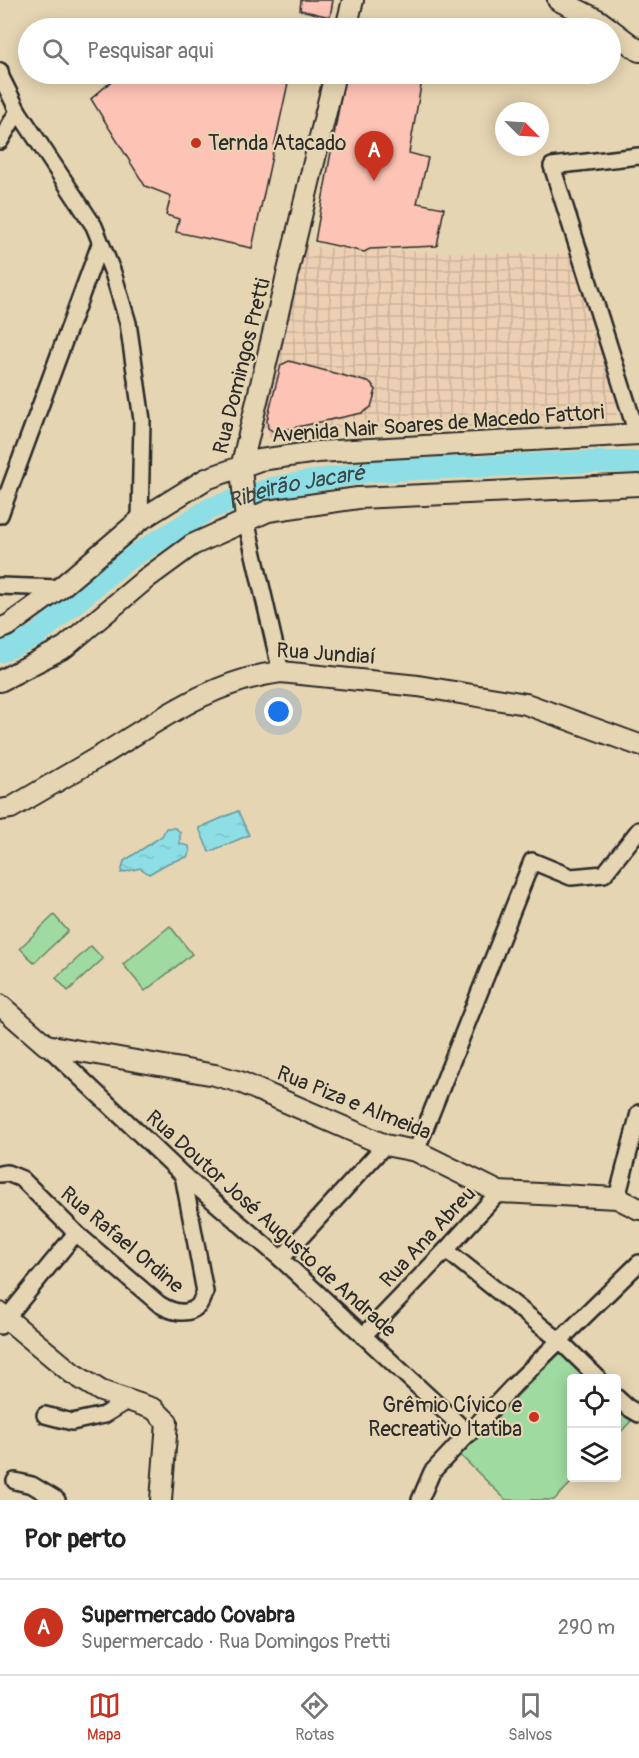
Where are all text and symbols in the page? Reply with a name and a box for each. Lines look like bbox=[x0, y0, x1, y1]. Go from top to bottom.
search box bbox=[18, 18, 621, 84]
icon: search bbox=[39, 35, 72, 68]
text: Pesquisar aqui bbox=[87, 37, 213, 65]
north arrow bbox=[495, 102, 549, 156]
place label: Ternda Atacado bbox=[208, 130, 346, 157]
pin: A bbox=[354, 132, 394, 181]
marker: Ternda Atacado bbox=[189, 136, 203, 150]
street label: Rua Domingos Pretti bbox=[207, 275, 277, 457]
street label: Avenida Nair Soares de Macedo Fattori bbox=[271, 399, 605, 449]
water label: Ribeirão Jacaré bbox=[224, 458, 368, 516]
street label: Rua Jundiaí bbox=[276, 637, 377, 671]
your location bbox=[264, 697, 293, 726]
street label: Rua Piza e Almeida bbox=[273, 1060, 435, 1146]
street label: Rua Doutor José Augusto de Andrade bbox=[140, 1104, 402, 1344]
street label: Rua Rafael Ordine bbox=[55, 1181, 190, 1300]
street label: Rua Ana Abreu bbox=[374, 1181, 482, 1293]
map controls bbox=[567, 1374, 621, 1482]
button: locate bbox=[567, 1374, 621, 1428]
place label: Grêmio Cívico e Recreativo Itatiba bbox=[368, 1392, 523, 1443]
marker: Grêmio Cívico e Recreativo Itatiba bbox=[527, 1410, 541, 1424]
button: layers bbox=[567, 1428, 621, 1482]
text: Por perto bbox=[24, 1523, 126, 1555]
text: Supermercado Covabra bbox=[81, 1601, 295, 1629]
text: A bbox=[37, 1615, 50, 1640]
text: 290 m bbox=[558, 1615, 615, 1640]
text: Supermercado · Rua Domingos Pretti bbox=[81, 1629, 390, 1654]
tab: Mapa bbox=[87, 1689, 121, 1745]
tab: Rotas bbox=[295, 1689, 334, 1745]
tab: Salvos bbox=[508, 1689, 552, 1745]

